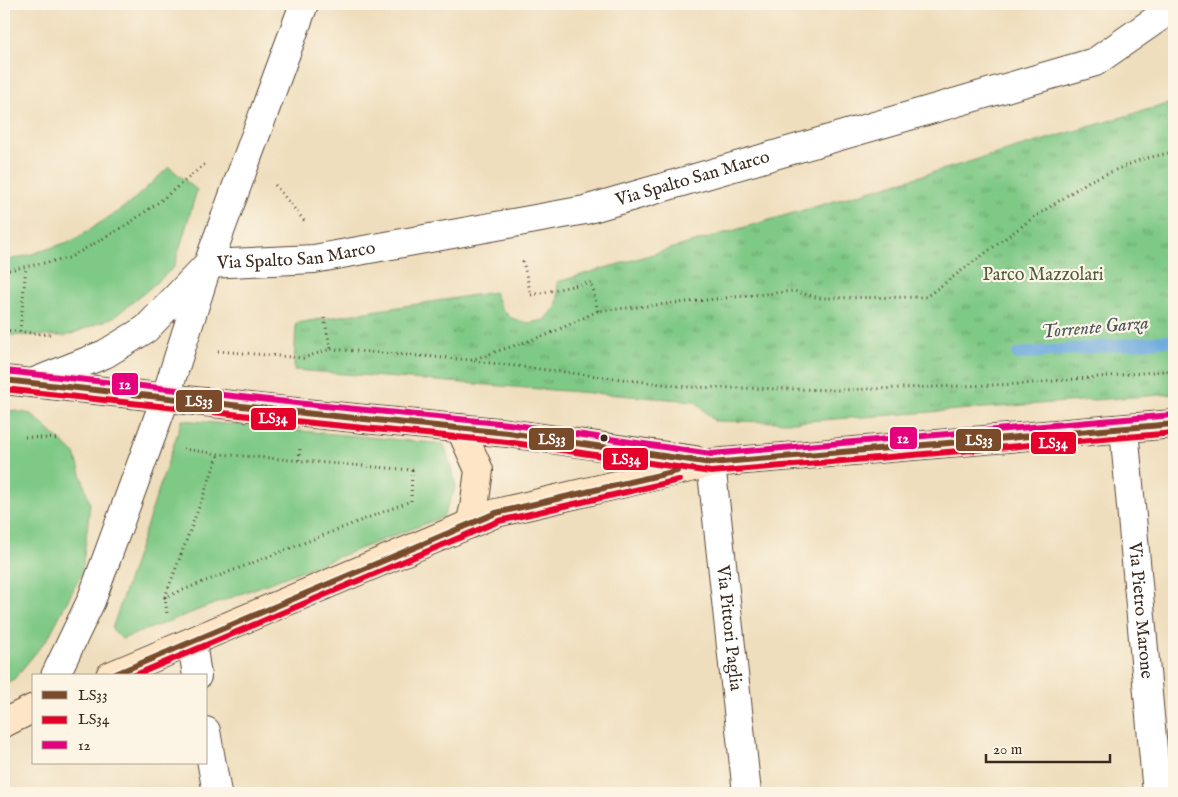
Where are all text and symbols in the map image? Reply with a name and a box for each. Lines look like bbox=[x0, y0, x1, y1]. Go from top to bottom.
street label: Via Spalto San Marco bbox=[612, 145, 773, 212]
street label: Via Spalto San Marco bbox=[215, 237, 377, 275]
park label: Parco Mazzolari bbox=[982, 264, 1104, 287]
water label: Torrente Garza bbox=[1040, 311, 1150, 345]
line badge: 12 bbox=[111, 372, 139, 396]
text: 12 bbox=[119, 376, 131, 394]
line badge: LS33 bbox=[175, 389, 223, 413]
text: LS33 bbox=[185, 393, 213, 411]
line badge: LS34 bbox=[250, 407, 297, 431]
text: LS34 bbox=[258, 410, 289, 428]
line badge: 12 bbox=[889, 426, 918, 450]
line badge: LS33 bbox=[528, 427, 575, 451]
line badge: LS33 bbox=[955, 428, 1002, 452]
text: 12 bbox=[897, 430, 909, 448]
text: LS33 bbox=[538, 431, 566, 449]
line badge: LS34 bbox=[1030, 431, 1077, 455]
text: LS33 bbox=[965, 432, 993, 450]
unlabelled marker bbox=[599, 433, 609, 443]
text: LS34 bbox=[1038, 435, 1069, 453]
line badge: LS34 bbox=[602, 447, 649, 471]
text: LS34 bbox=[611, 451, 642, 469]
street label: Via Pietro Marone bbox=[1123, 540, 1158, 680]
street label: Via Pittori Paglia bbox=[711, 563, 747, 692]
legend bbox=[32, 674, 208, 764]
text: LS33 bbox=[78, 686, 108, 705]
text: LS34 bbox=[78, 710, 110, 729]
scale bar bbox=[986, 732, 1109, 764]
text: 12 bbox=[78, 736, 91, 755]
text: 20 m bbox=[993, 740, 1023, 759]

